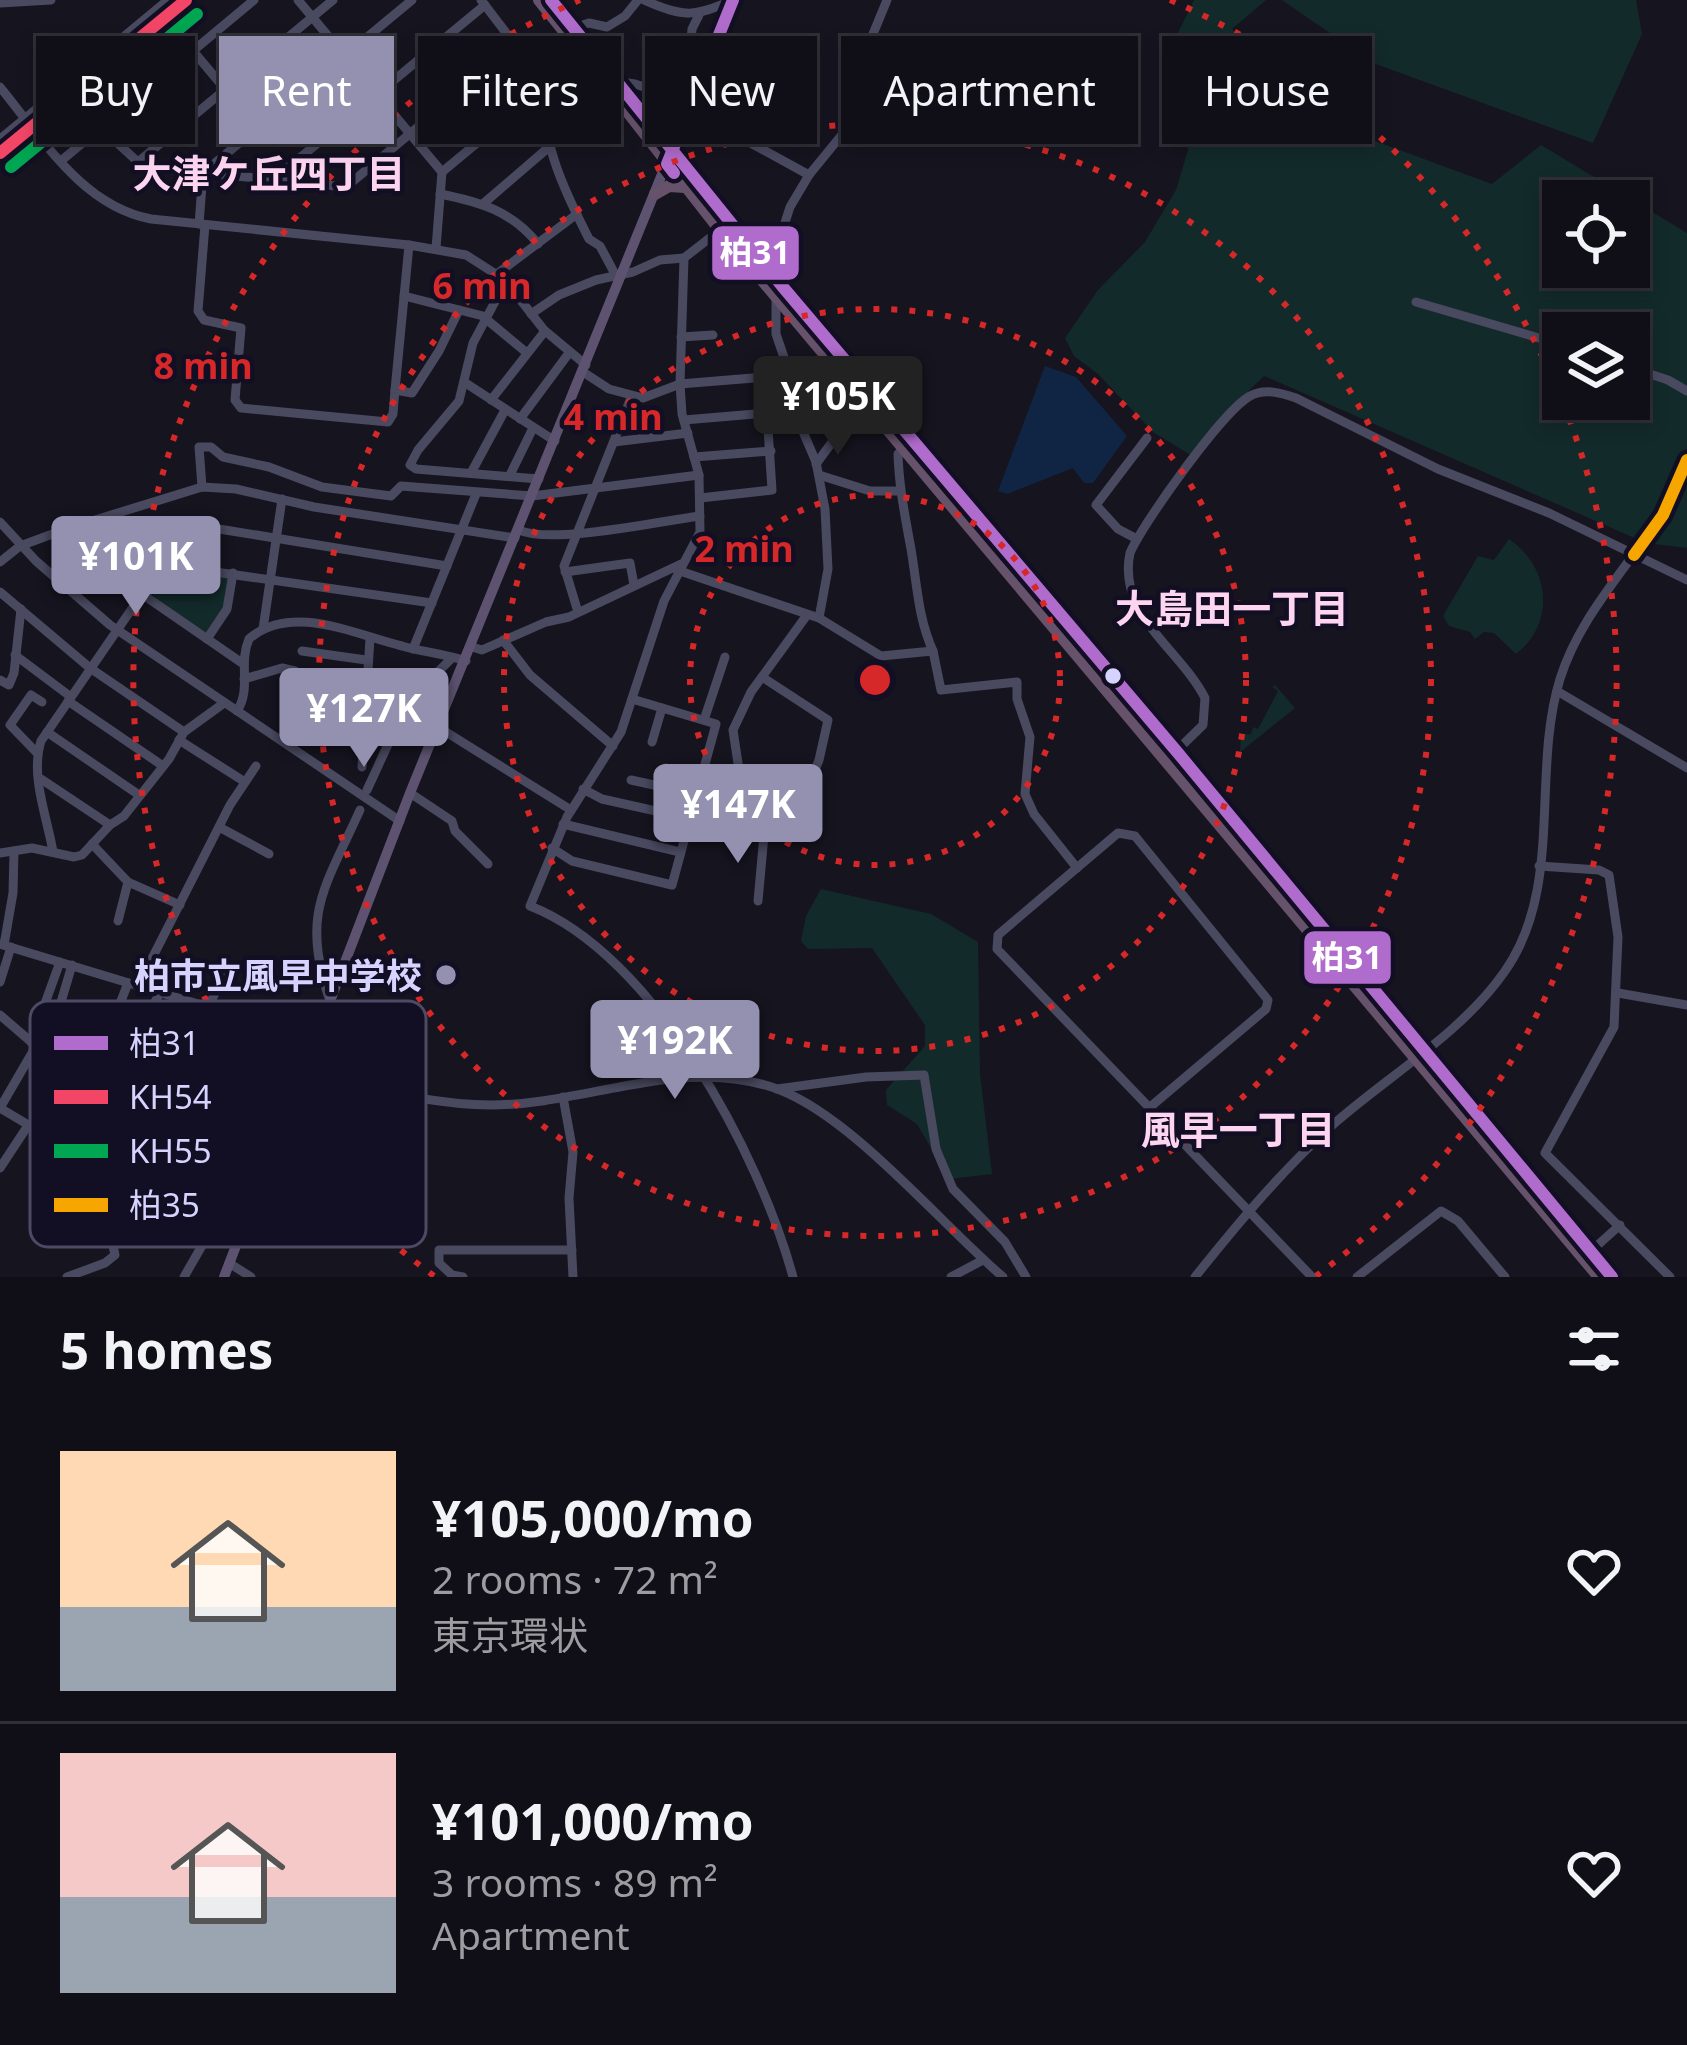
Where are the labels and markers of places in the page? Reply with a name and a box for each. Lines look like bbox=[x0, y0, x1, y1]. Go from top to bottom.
pin: ¥105K bbox=[754, 356, 922, 458]
pin: ¥101K bbox=[52, 516, 220, 618]
centre of rings bbox=[854, 659, 896, 701]
unlabelled marker bbox=[1102, 665, 1124, 687]
pin: ¥127K bbox=[280, 668, 448, 770]
pin: ¥147K bbox=[654, 764, 822, 866]
place label: 柏市立風早中学校 bbox=[134, 951, 422, 1000]
marker: 柏市立風早中学校 bbox=[433, 962, 459, 988]
pin: ¥192K bbox=[591, 1000, 759, 1102]

